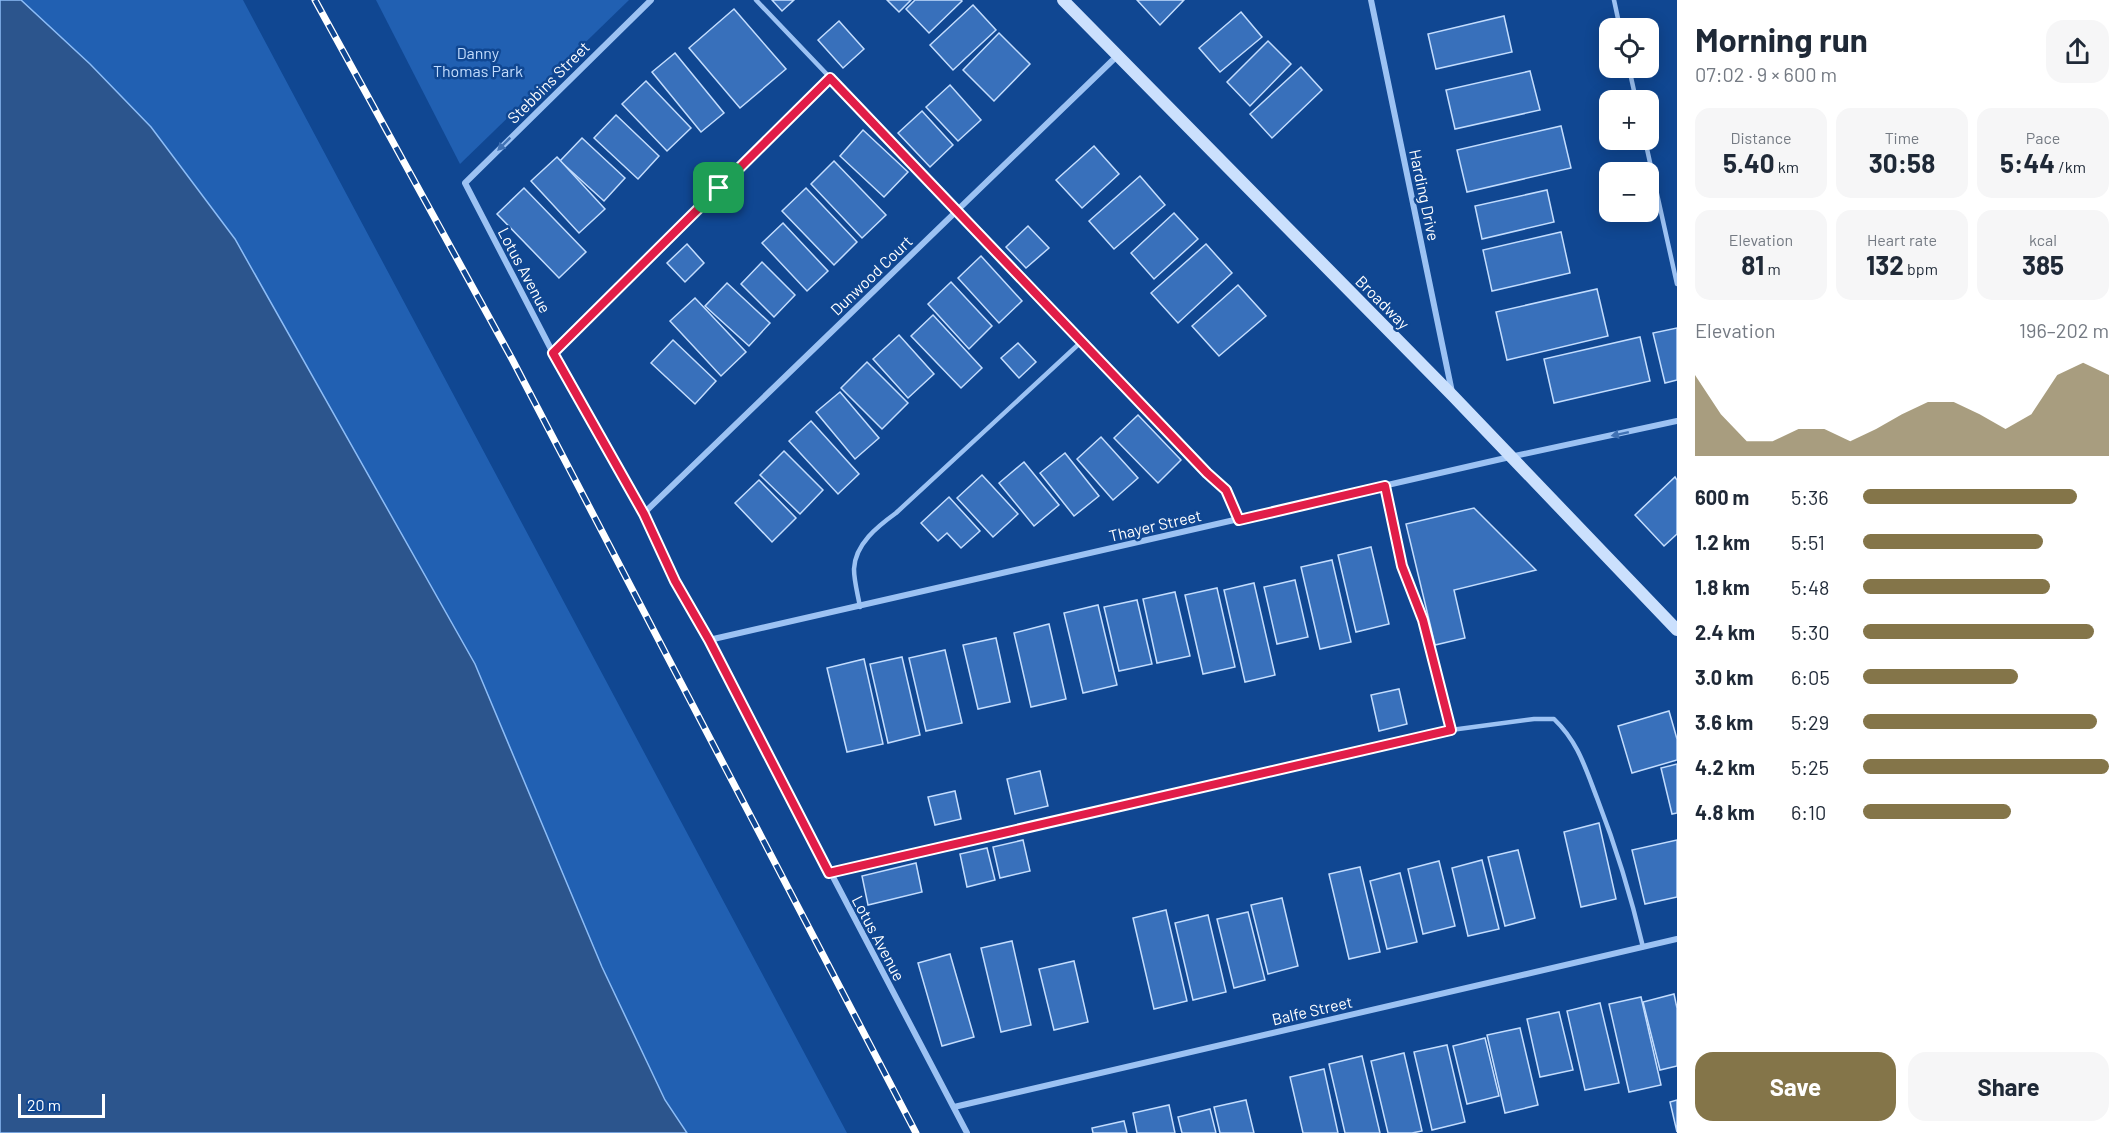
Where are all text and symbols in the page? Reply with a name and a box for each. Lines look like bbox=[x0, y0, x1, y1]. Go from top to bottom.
map controls bbox=[1599, 18, 1659, 222]
button: locate bbox=[1599, 18, 1659, 78]
text: Morning run bbox=[1695, 19, 1868, 59]
button: share bbox=[2046, 20, 2109, 83]
street label: Stebbins Street bbox=[503, 37, 593, 127]
park label: Danny Thomas Park bbox=[433, 43, 523, 80]
text: 07:02 · 9 × 600 m bbox=[1695, 62, 1837, 86]
button: + bbox=[1599, 90, 1659, 150]
text: Distance bbox=[1731, 128, 1791, 147]
text: Time bbox=[1885, 128, 1919, 147]
text: Pace bbox=[2026, 128, 2060, 147]
one-way arrow bbox=[497, 137, 512, 151]
street label: Harding Drive bbox=[1406, 147, 1444, 243]
text: 5.40 bbox=[1723, 147, 1775, 178]
text: 30:58 bbox=[1869, 147, 1935, 178]
text: 5:44 bbox=[2000, 147, 2055, 178]
text: km bbox=[1775, 157, 1799, 176]
text: /km bbox=[2055, 157, 2086, 176]
pin bbox=[693, 162, 744, 213]
button: − bbox=[1599, 162, 1659, 222]
icon: arrive bbox=[702, 171, 735, 204]
street label: Lotus Avenue bbox=[495, 224, 555, 316]
text: Elevation bbox=[1729, 230, 1793, 249]
text: Heart rate bbox=[1867, 230, 1937, 249]
text: kcal bbox=[2029, 230, 2057, 249]
street label: Dunwood Court bbox=[826, 231, 916, 319]
text: 81 bbox=[1741, 249, 1764, 280]
text: 132 bbox=[1866, 249, 1904, 280]
text: 385 bbox=[2022, 249, 2064, 280]
text: m bbox=[1764, 259, 1781, 278]
text: bpm bbox=[1904, 259, 1938, 278]
street label: Broadway bbox=[1352, 271, 1414, 333]
text: Elevation bbox=[1695, 318, 1776, 342]
text: 196–202 m bbox=[2019, 318, 2109, 342]
one-way arrow bbox=[1611, 429, 1629, 439]
text: 600 m bbox=[1695, 485, 1749, 509]
text: 5:36 bbox=[1791, 485, 1829, 509]
street label: Thayer Street bbox=[1107, 505, 1203, 545]
text: 1.2 km bbox=[1695, 530, 1750, 554]
text: 5:51 bbox=[1791, 530, 1825, 554]
text: 1.8 km bbox=[1695, 575, 1750, 599]
text: 5:48 bbox=[1791, 575, 1830, 599]
text: 2.4 km bbox=[1695, 620, 1755, 644]
text: 5:30 bbox=[1791, 620, 1830, 644]
text: 3.0 km bbox=[1695, 665, 1753, 689]
text: 6:05 bbox=[1791, 665, 1830, 689]
text: 3.6 km bbox=[1695, 710, 1753, 734]
text: 5:29 bbox=[1791, 710, 1829, 734]
text: 4.2 km bbox=[1695, 755, 1755, 779]
text: 5:25 bbox=[1791, 755, 1829, 779]
text: 4.8 km bbox=[1695, 800, 1755, 824]
text: 6:10 bbox=[1791, 800, 1826, 824]
street label: Lotus Avenue bbox=[849, 892, 909, 984]
street label: Balfe Street bbox=[1270, 992, 1354, 1028]
button: Save bbox=[1695, 1052, 1896, 1121]
button: Share bbox=[1908, 1052, 2109, 1121]
scale bar bbox=[18, 1091, 105, 1118]
text: 20 m bbox=[27, 1095, 61, 1114]

